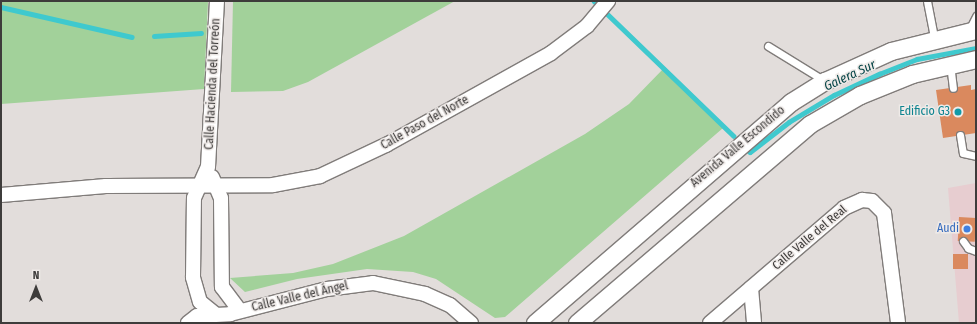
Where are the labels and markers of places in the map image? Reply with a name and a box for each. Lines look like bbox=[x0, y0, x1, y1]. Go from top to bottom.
place label: Edificio G3 bbox=[899, 105, 950, 119]
marker: Edificio G3 bbox=[953, 107, 963, 117]
place label: Audi bbox=[937, 222, 959, 236]
marker: Audi bbox=[962, 224, 972, 234]

